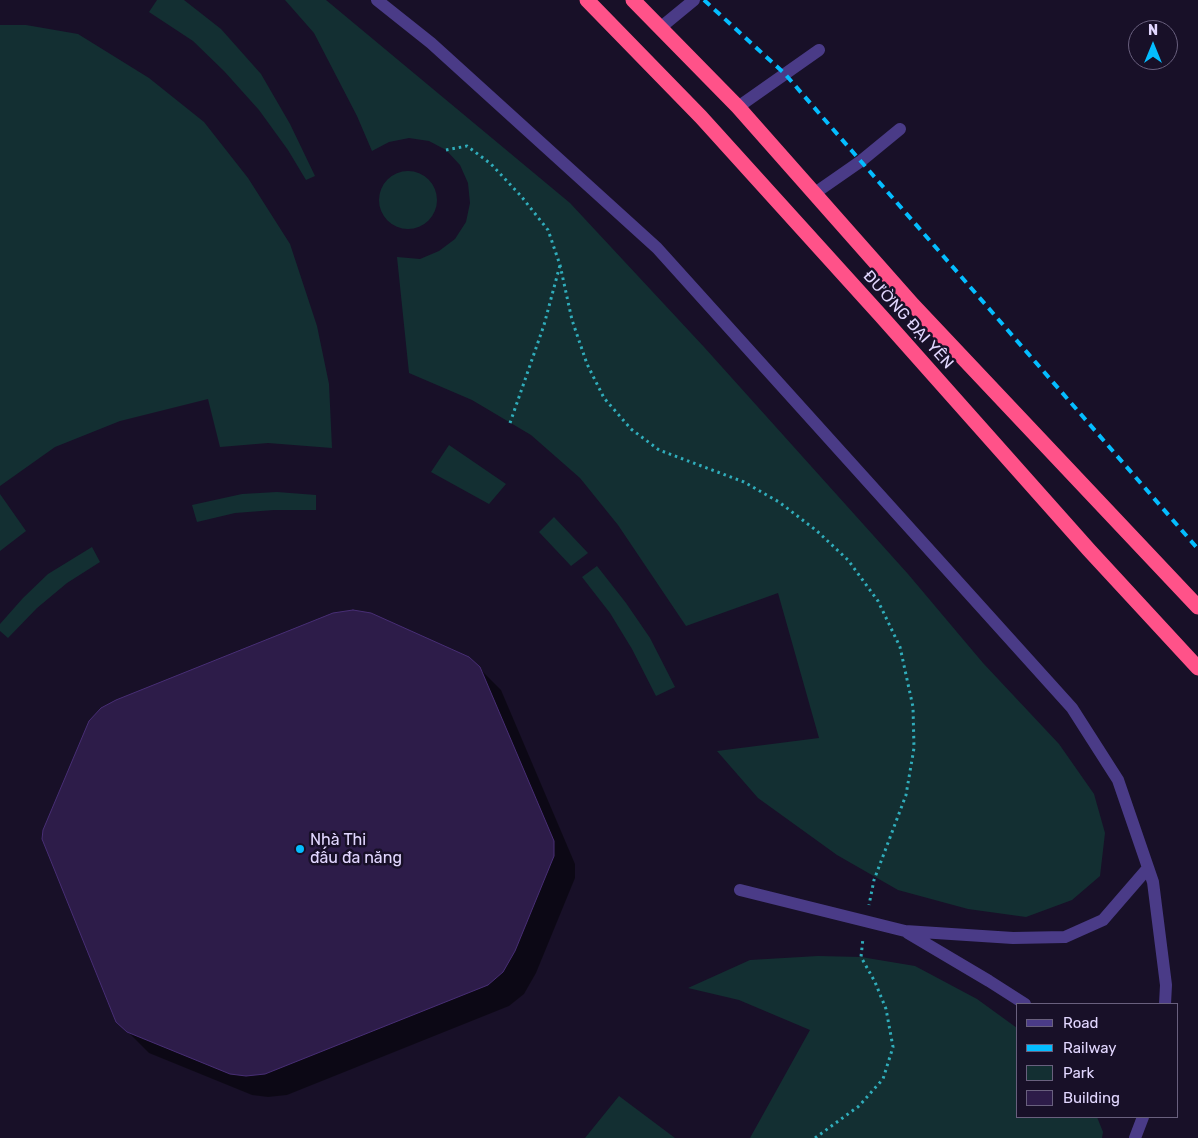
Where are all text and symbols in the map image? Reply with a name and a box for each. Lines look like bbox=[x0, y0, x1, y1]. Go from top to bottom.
north arrow bbox=[1128, 20, 1178, 70]
text: N bbox=[1148, 22, 1158, 39]
street label: ĐƯỜNG ĐẠI YÊN bbox=[859, 267, 957, 373]
place label: Nhà Thi đấu đa năng bbox=[310, 830, 402, 868]
marker: Nhà Thi đấu đa năng bbox=[294, 843, 306, 855]
legend bbox=[1016, 1003, 1178, 1118]
text: Road bbox=[1063, 1014, 1099, 1032]
text: Railway bbox=[1063, 1039, 1117, 1057]
text: Park bbox=[1063, 1064, 1094, 1082]
text: Building bbox=[1063, 1089, 1120, 1107]

